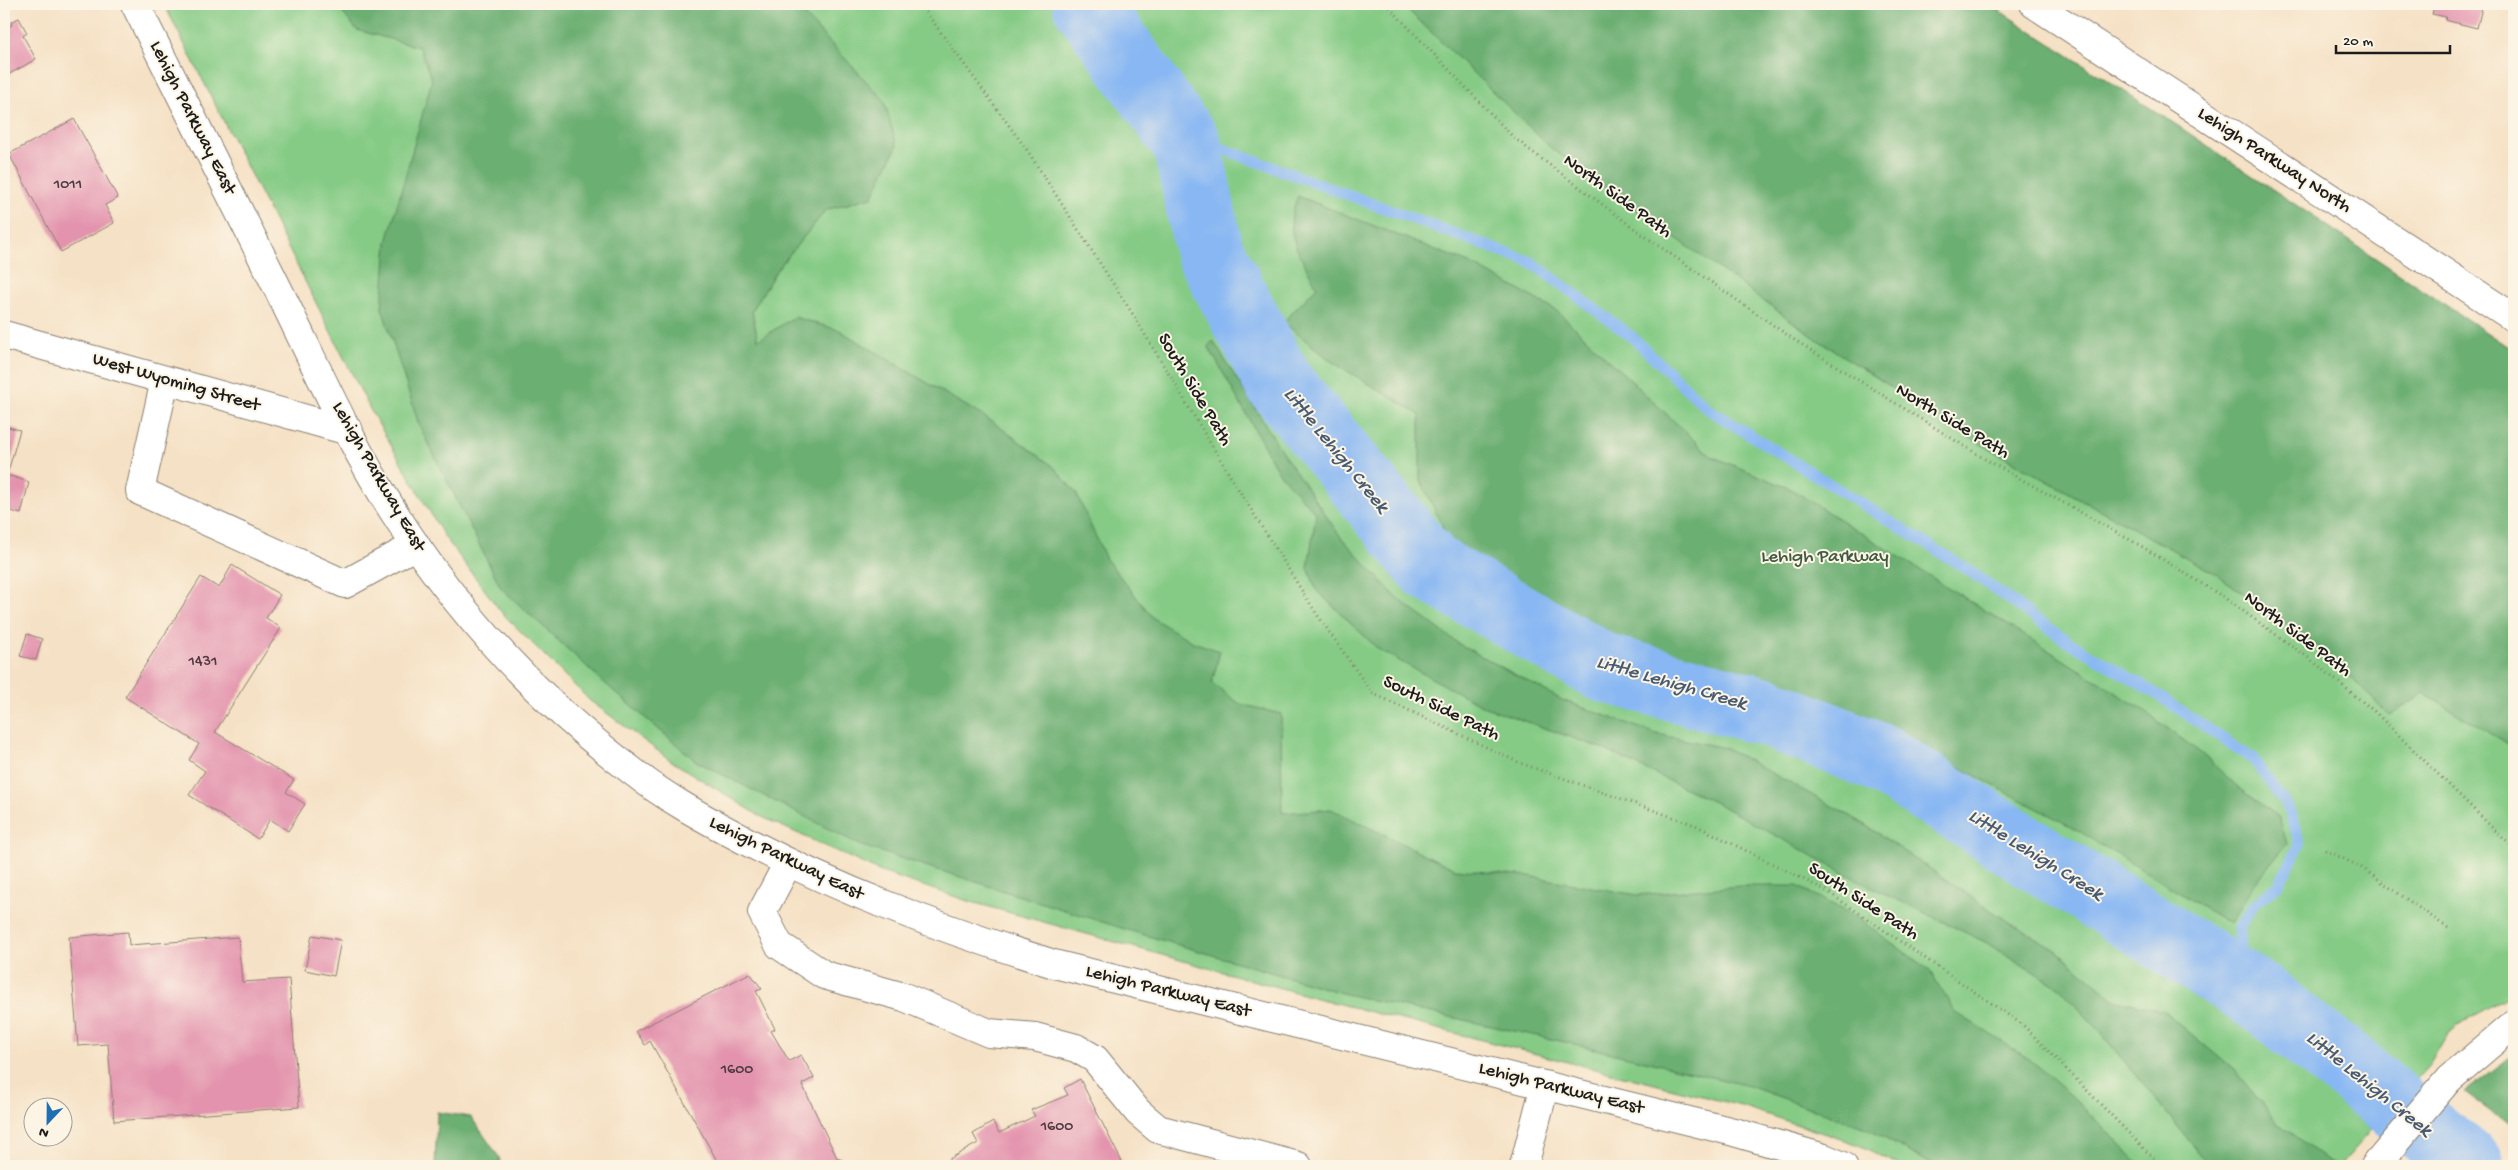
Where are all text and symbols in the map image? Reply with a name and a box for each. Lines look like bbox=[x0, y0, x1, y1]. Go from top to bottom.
scale bar bbox=[2336, 22, 2449, 54]
text: 20 m bbox=[2343, 33, 2373, 51]
street label: Lehigh Parkway East bbox=[143, 37, 242, 201]
street label: Lehigh Parkway North bbox=[2193, 103, 2355, 219]
street label: North Side Path bbox=[1558, 150, 1676, 244]
house number: 1011 bbox=[53, 176, 82, 195]
street label: South Side Path bbox=[1151, 329, 1237, 451]
street label: West Wyoming Street bbox=[90, 348, 265, 419]
street label: North Side Path bbox=[1891, 379, 2013, 465]
water label: Little Lehigh Creek bbox=[1277, 384, 1394, 520]
street label: Lehigh Parkway East bbox=[326, 398, 431, 558]
park label: Lehigh Parkway bbox=[1761, 546, 1889, 569]
street label: North Side Path bbox=[2239, 587, 2355, 683]
water label: Little Lehigh Creek bbox=[1594, 652, 1750, 717]
house number: 1431 bbox=[188, 653, 217, 672]
street label: South Side Path bbox=[1379, 671, 1503, 747]
water label: Little Lehigh Creek bbox=[1963, 805, 2108, 908]
street label: Lehigh Parkway East bbox=[705, 812, 869, 907]
street label: South Side Path bbox=[1803, 858, 1923, 946]
street label: Lehigh Parkway East bbox=[1083, 960, 1255, 1024]
water label: Little Lehigh Creek bbox=[2301, 1027, 2437, 1144]
street label: Lehigh Parkway East bbox=[1476, 1057, 1648, 1121]
house number: 1600 bbox=[720, 1061, 753, 1080]
north arrow bbox=[22, 1098, 72, 1148]
house number: 1600 bbox=[1040, 1118, 1073, 1137]
text: N bbox=[37, 1122, 51, 1141]

